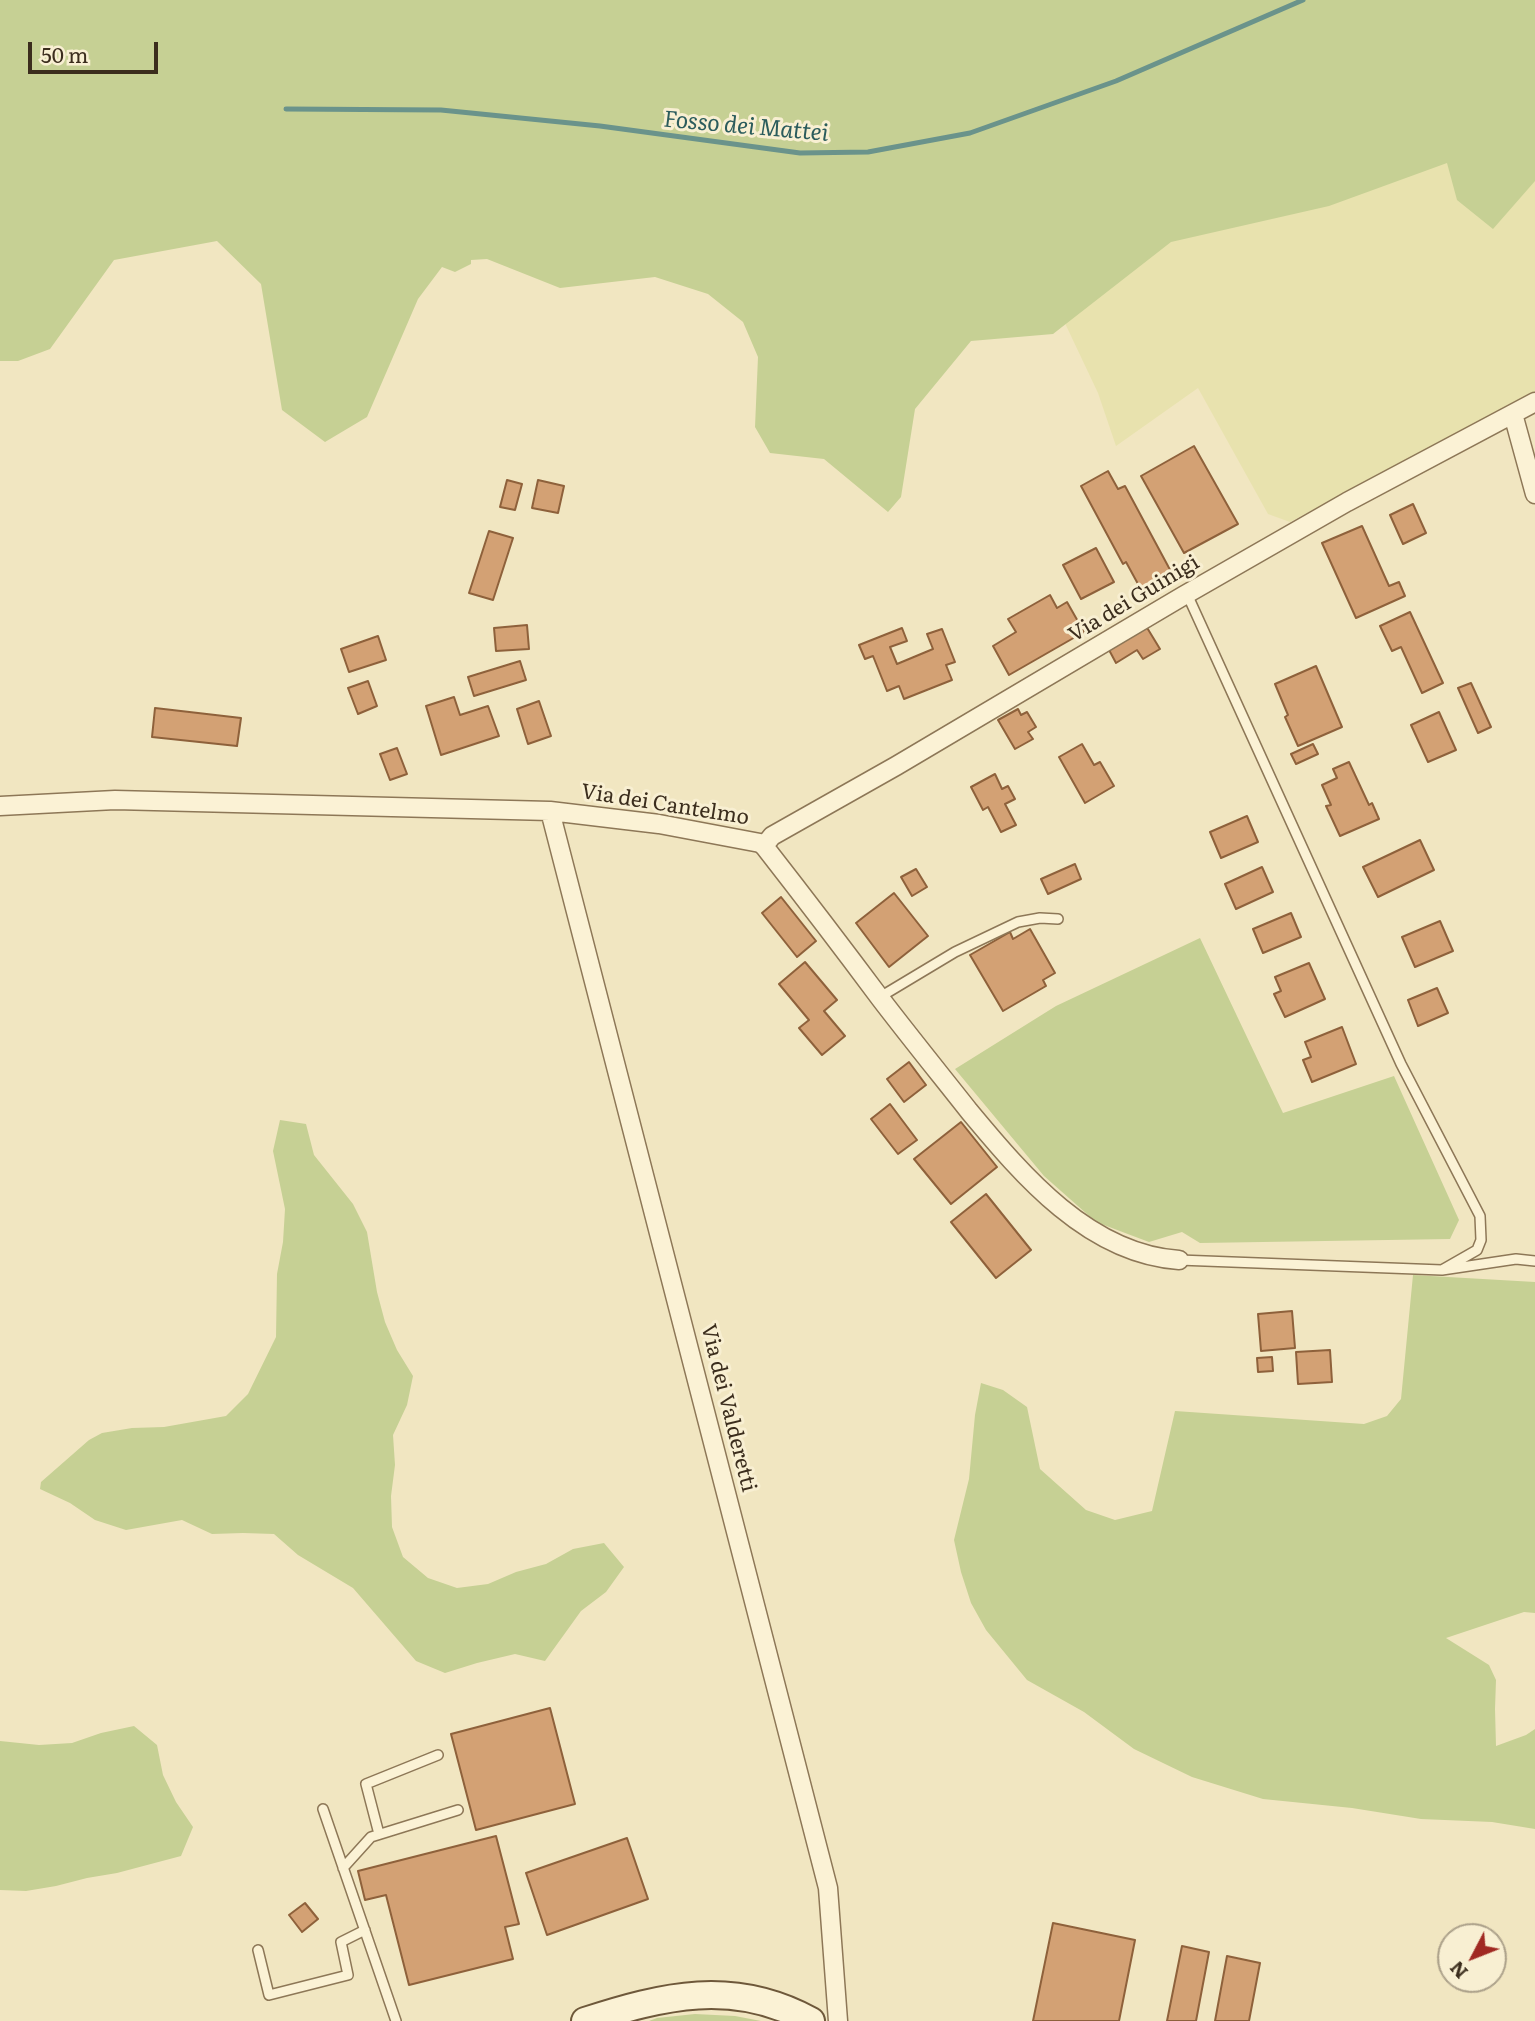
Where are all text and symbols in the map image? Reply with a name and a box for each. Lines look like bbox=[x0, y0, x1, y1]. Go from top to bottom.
scale bar bbox=[32, 28, 161, 72]
text: 50 m bbox=[41, 38, 88, 69]
water label: Fosso dei Mattei bbox=[662, 106, 830, 148]
street label: Via dei Guinigi bbox=[1064, 550, 1204, 648]
street label: Via dei Cantelmo bbox=[579, 779, 751, 831]
street label: Via dei Valderetti bbox=[695, 1321, 761, 1495]
north arrow bbox=[1437, 1923, 1507, 1993]
text: N bbox=[1442, 1955, 1474, 1986]

